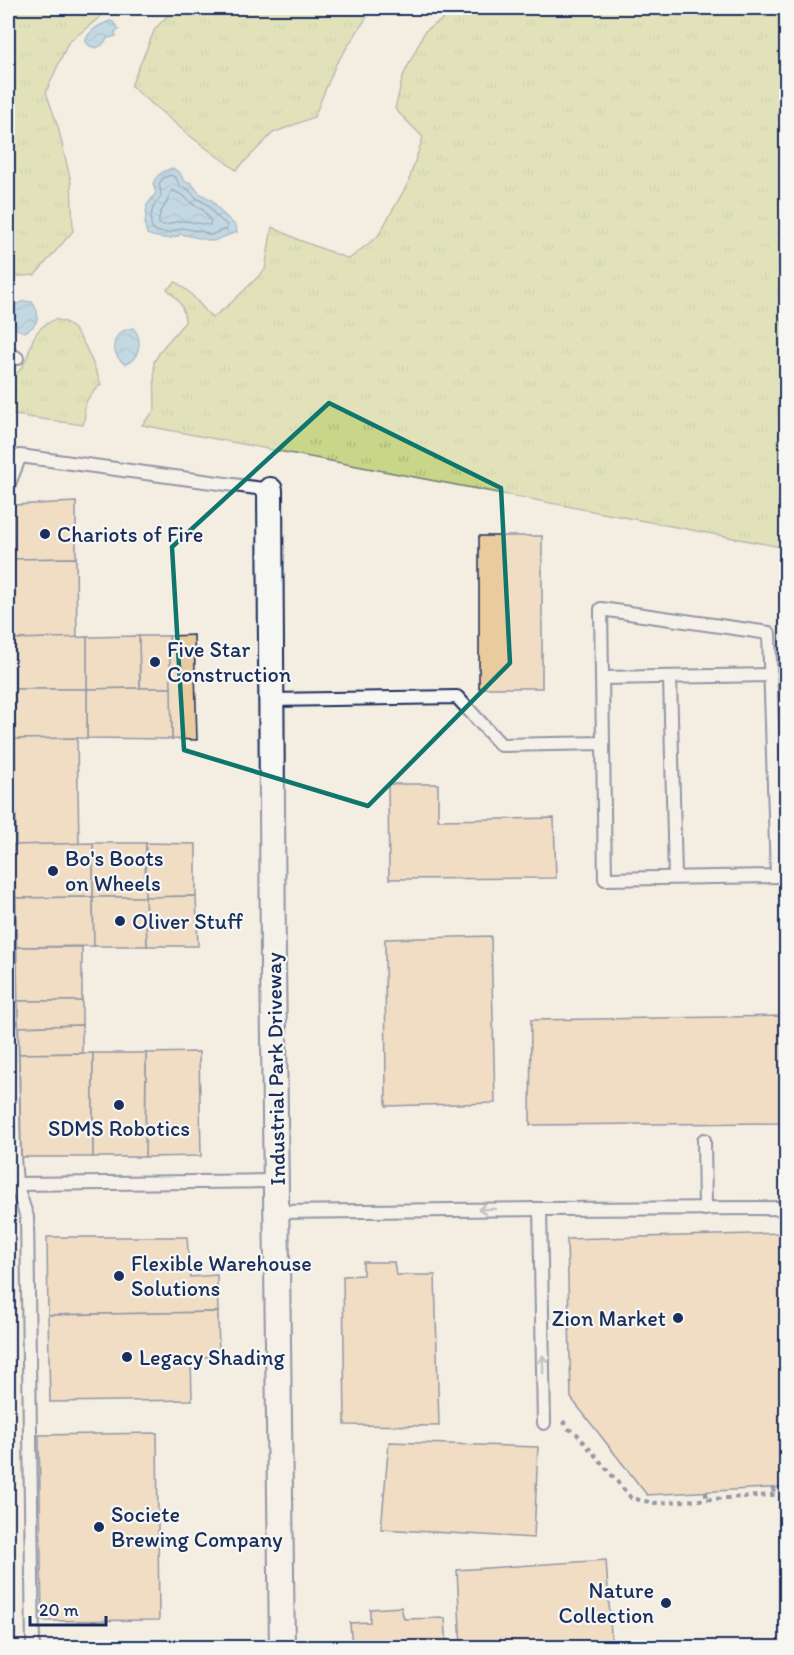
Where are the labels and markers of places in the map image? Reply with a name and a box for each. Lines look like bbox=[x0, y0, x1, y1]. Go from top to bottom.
place label: Chariots of Fire bbox=[57, 521, 203, 548]
marker: Chariots of Fire bbox=[38, 527, 52, 541]
place label: Five Star Construction bbox=[167, 636, 292, 688]
marker: Five Star Construction bbox=[148, 655, 162, 669]
place label: Bo's Boots on Wheels bbox=[65, 845, 164, 897]
marker: Bo's Boots on Wheels bbox=[46, 864, 60, 878]
place label: Oliver Stuff bbox=[132, 908, 243, 935]
marker: Oliver Stuff bbox=[113, 914, 127, 928]
marker: SDMS Robotics bbox=[112, 1098, 126, 1112]
place label: SDMS Robotics bbox=[48, 1115, 190, 1142]
place label: Flexible Warehouse Solutions bbox=[131, 1250, 312, 1302]
marker: Flexible Warehouse Solutions bbox=[112, 1269, 126, 1283]
place label: Zion Market bbox=[552, 1305, 666, 1332]
marker: Zion Market bbox=[671, 1311, 685, 1325]
place label: Legacy Shading bbox=[139, 1344, 286, 1371]
marker: Legacy Shading bbox=[120, 1350, 134, 1364]
place label: Societe Brewing Company bbox=[111, 1501, 283, 1553]
marker: Societe Brewing Company bbox=[92, 1520, 106, 1534]
place label: Nature Collection bbox=[559, 1577, 654, 1629]
marker: Nature Collection bbox=[659, 1596, 673, 1610]

